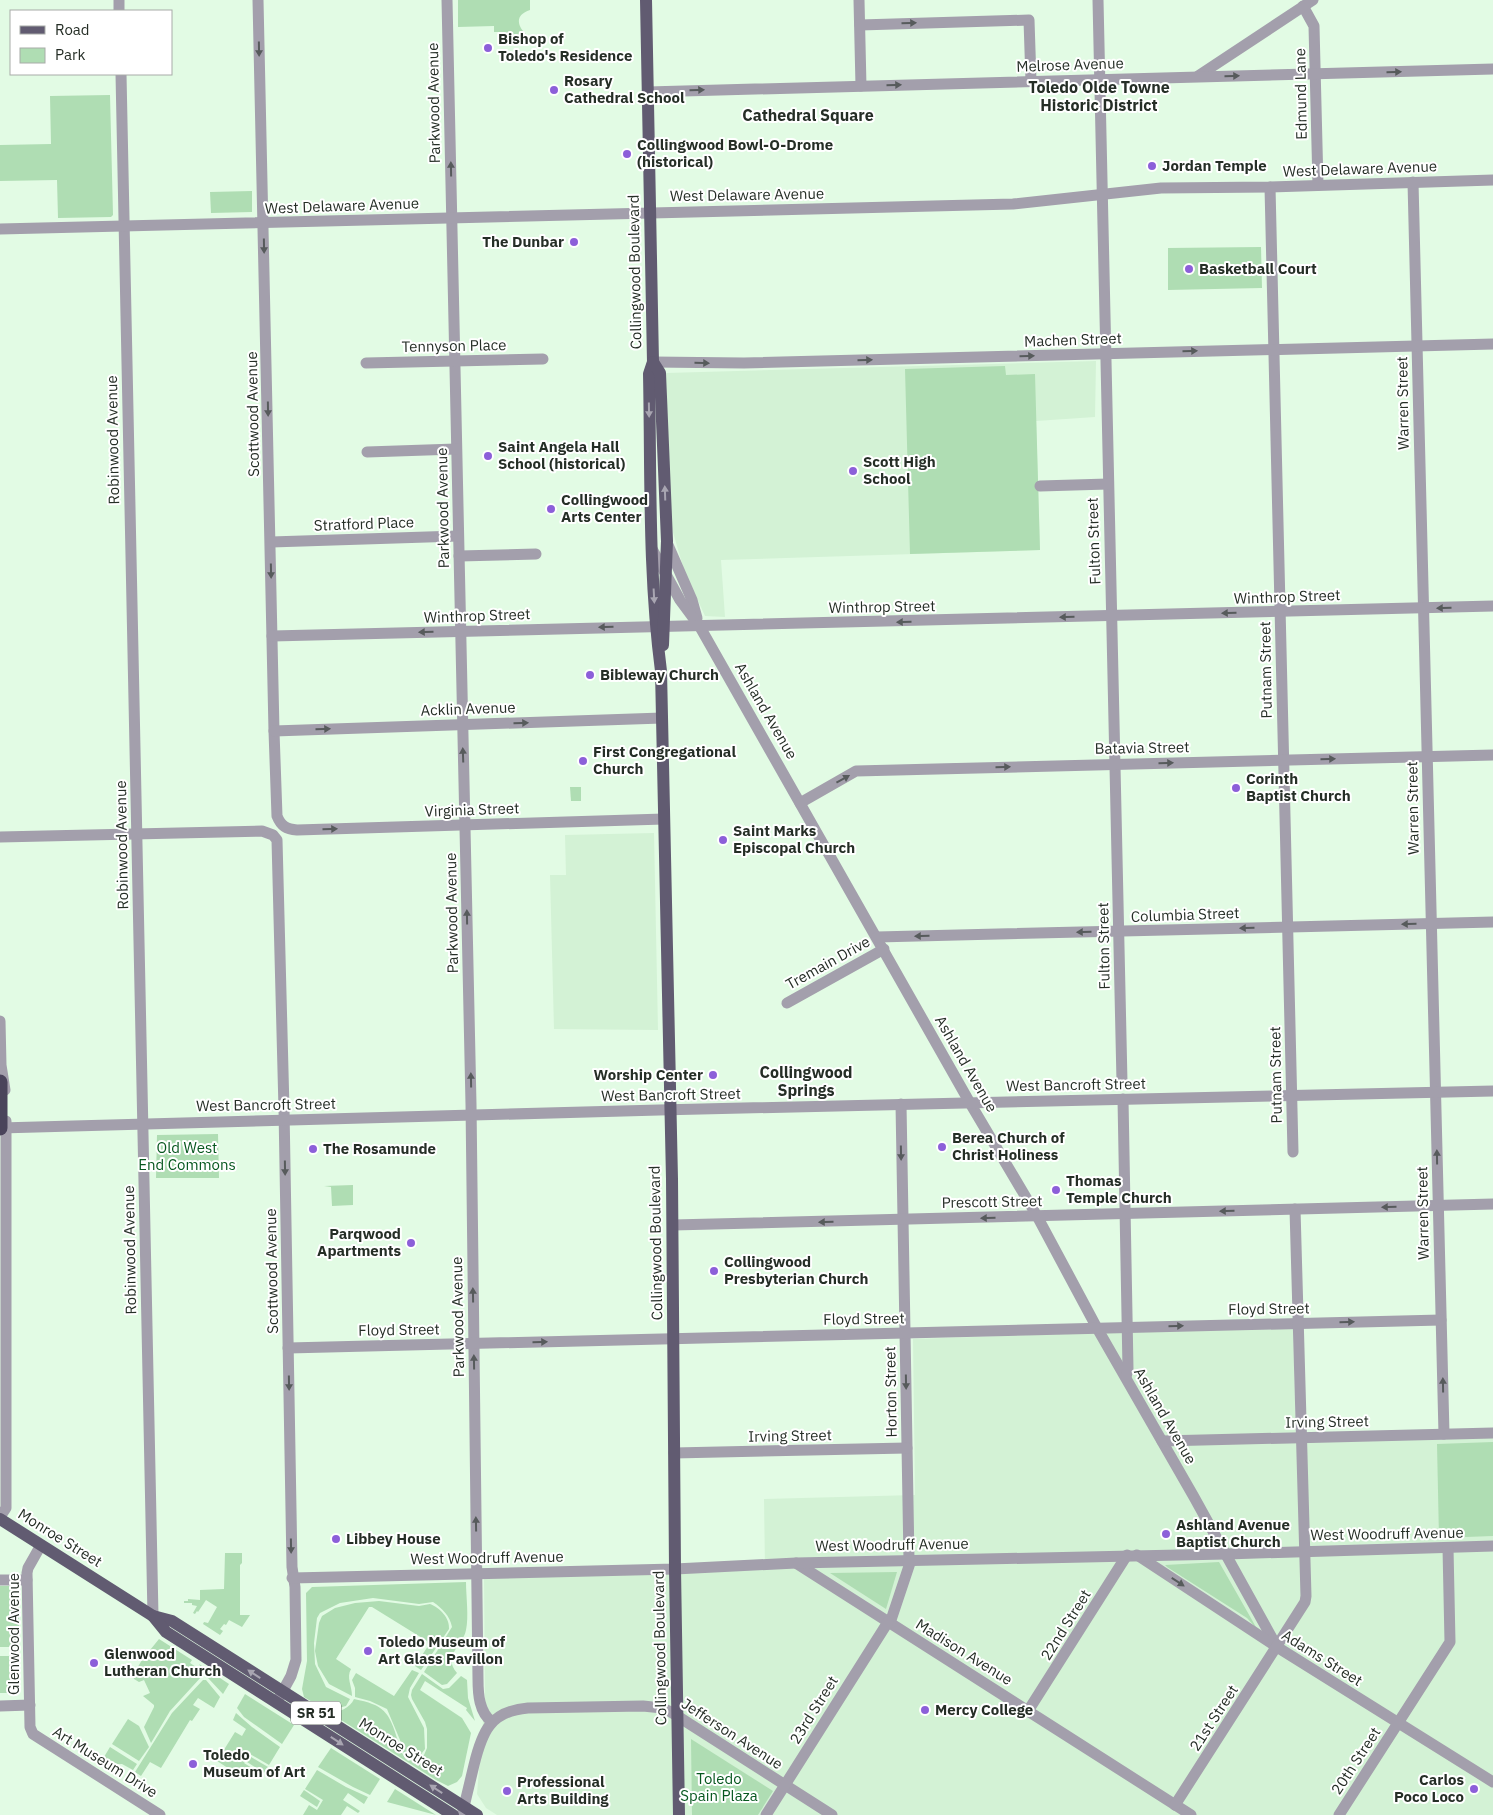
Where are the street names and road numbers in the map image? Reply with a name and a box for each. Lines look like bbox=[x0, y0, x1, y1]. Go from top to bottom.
street label: Parkwood Avenue bbox=[423, 42, 444, 164]
street label: Edmund Lane bbox=[1290, 48, 1311, 140]
street label: Melrose Avenue bbox=[1016, 53, 1124, 76]
street label: West Delaware Avenue bbox=[1282, 156, 1437, 181]
street label: West Delaware Avenue bbox=[670, 184, 824, 205]
street label: West Delaware Avenue bbox=[264, 193, 419, 218]
street label: Collingwood Boulevard bbox=[624, 194, 645, 350]
street label: Machen Street bbox=[1024, 328, 1122, 351]
street label: Tennyson Place bbox=[401, 335, 507, 356]
street label: Scottwood Avenue bbox=[242, 351, 263, 477]
street label: Warren Street bbox=[1392, 356, 1413, 450]
street label: Robinwood Avenue bbox=[102, 375, 123, 505]
street label: Parkwood Avenue bbox=[432, 447, 453, 569]
street label: Fulton Street bbox=[1082, 497, 1105, 585]
street label: Stratford Place bbox=[314, 512, 414, 535]
street label: Winthrop Street bbox=[1233, 585, 1341, 608]
street label: Winthrop Street bbox=[829, 596, 935, 617]
street label: Winthrop Street bbox=[423, 604, 531, 627]
street label: Putnam Street bbox=[1255, 621, 1276, 719]
street label: Ashland Avenue bbox=[731, 659, 802, 762]
street label: Acklin Avenue bbox=[420, 697, 516, 720]
street label: Batavia Street bbox=[1094, 737, 1190, 758]
street label: Warren Street bbox=[1402, 761, 1423, 855]
street label: Robinwood Avenue bbox=[111, 780, 132, 910]
street label: Virginia Street bbox=[424, 798, 520, 821]
street label: Parkwood Avenue bbox=[441, 852, 462, 974]
street label: Fulton Street bbox=[1093, 902, 1114, 990]
street label: Columbia Street bbox=[1130, 903, 1240, 926]
street label: Tremain Drive bbox=[782, 932, 873, 993]
street label: Ashland Avenue bbox=[931, 1012, 1002, 1115]
street label: Putnam Street bbox=[1265, 1026, 1286, 1124]
street label: West Bancroft Street bbox=[1006, 1074, 1146, 1095]
street label: West Bancroft Street bbox=[601, 1084, 741, 1105]
street label: West Bancroft Street bbox=[196, 1094, 336, 1115]
street label: Collingwood Boulevard bbox=[645, 1165, 666, 1321]
street label: Warren Street bbox=[1412, 1166, 1433, 1260]
street label: Robinwood Avenue bbox=[119, 1185, 140, 1315]
street label: Prescott Street bbox=[941, 1191, 1043, 1212]
street label: Scottwood Avenue bbox=[261, 1208, 282, 1334]
street label: Parkwood Avenue bbox=[447, 1256, 468, 1378]
street label: Floyd Street bbox=[1228, 1298, 1310, 1319]
street label: Floyd Street bbox=[823, 1308, 905, 1329]
street label: Floyd Street bbox=[358, 1319, 440, 1340]
street label: Horton Street bbox=[880, 1346, 901, 1438]
street label: Ashland Avenue bbox=[1130, 1364, 1201, 1467]
street label: Irving Street bbox=[1285, 1411, 1369, 1432]
street label: Irving Street bbox=[748, 1425, 832, 1446]
street label: Monroe Street bbox=[15, 1504, 106, 1571]
street label: West Woodruff Avenue bbox=[1310, 1523, 1464, 1544]
street label: West Woodruff Avenue bbox=[815, 1534, 969, 1555]
street label: West Woodruff Avenue bbox=[410, 1547, 564, 1568]
street label: Collingwood Boulevard bbox=[649, 1570, 670, 1726]
street label: Glenwood Avenue bbox=[4, 1573, 23, 1695]
street label: 22nd Street bbox=[1036, 1586, 1095, 1664]
street label: Madison Avenue bbox=[912, 1614, 1016, 1689]
street label: Adams Street bbox=[1278, 1625, 1366, 1690]
street label: 23rd Street bbox=[785, 1672, 842, 1747]
street label: 21st Street bbox=[1185, 1681, 1242, 1754]
street label: Jefferson Avenue bbox=[678, 1694, 787, 1773]
road number: SR 51 bbox=[291, 1702, 341, 1725]
street label: Monroe Street bbox=[356, 1713, 447, 1780]
street label: Art Museum Drive bbox=[49, 1722, 161, 1801]
street label: 20th Street bbox=[1327, 1723, 1384, 1798]

